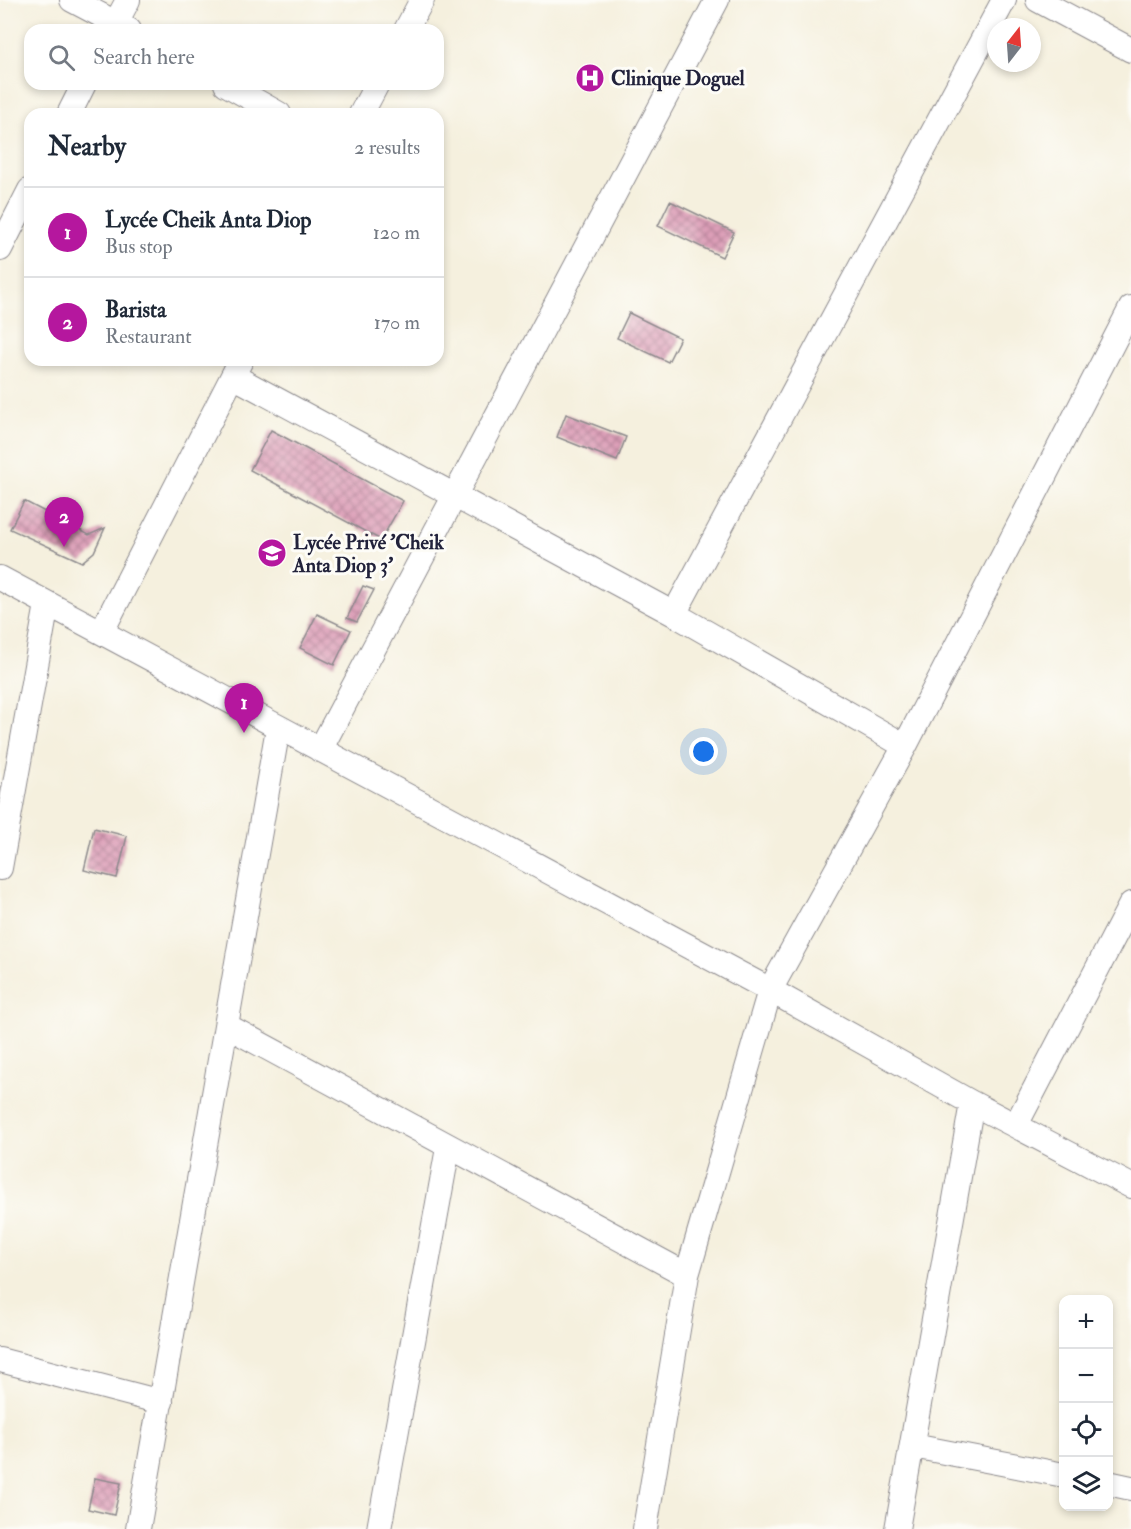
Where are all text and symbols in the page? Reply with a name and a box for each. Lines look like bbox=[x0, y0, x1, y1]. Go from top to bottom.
north arrow bbox=[987, 18, 1041, 72]
search box bbox=[24, 24, 444, 90]
icon: search bbox=[45, 41, 78, 74]
text: Search here bbox=[93, 43, 195, 71]
hospital icon: Clinique Doguel bbox=[574, 62, 606, 94]
place label: Clinique Doguel bbox=[611, 66, 746, 92]
text: Nearby bbox=[48, 131, 126, 163]
text: 2 results bbox=[354, 135, 420, 160]
text: Lycée Cheik Anta Diop bbox=[105, 206, 312, 234]
text: 1 bbox=[64, 220, 71, 245]
text: 120 m bbox=[373, 220, 420, 245]
text: Bus stop bbox=[105, 234, 173, 259]
text: Barista bbox=[105, 296, 166, 324]
text: 2 bbox=[62, 310, 73, 335]
text: 170 m bbox=[374, 310, 420, 335]
text: Restaurant bbox=[105, 324, 192, 349]
pin: 2 bbox=[44, 498, 84, 547]
place label: Lycée Privé 'Cheik Anta Diop 3' bbox=[292, 530, 444, 579]
school or university icon: Lycée Privé 'Cheik Anta Diop 3' bbox=[256, 537, 288, 569]
pin: 1 bbox=[224, 684, 264, 733]
your location bbox=[689, 737, 718, 766]
map controls bbox=[1059, 1295, 1113, 1511]
button: + bbox=[1059, 1295, 1113, 1349]
button: − bbox=[1059, 1349, 1113, 1403]
button: locate bbox=[1059, 1403, 1113, 1457]
button: layers bbox=[1059, 1457, 1113, 1511]

